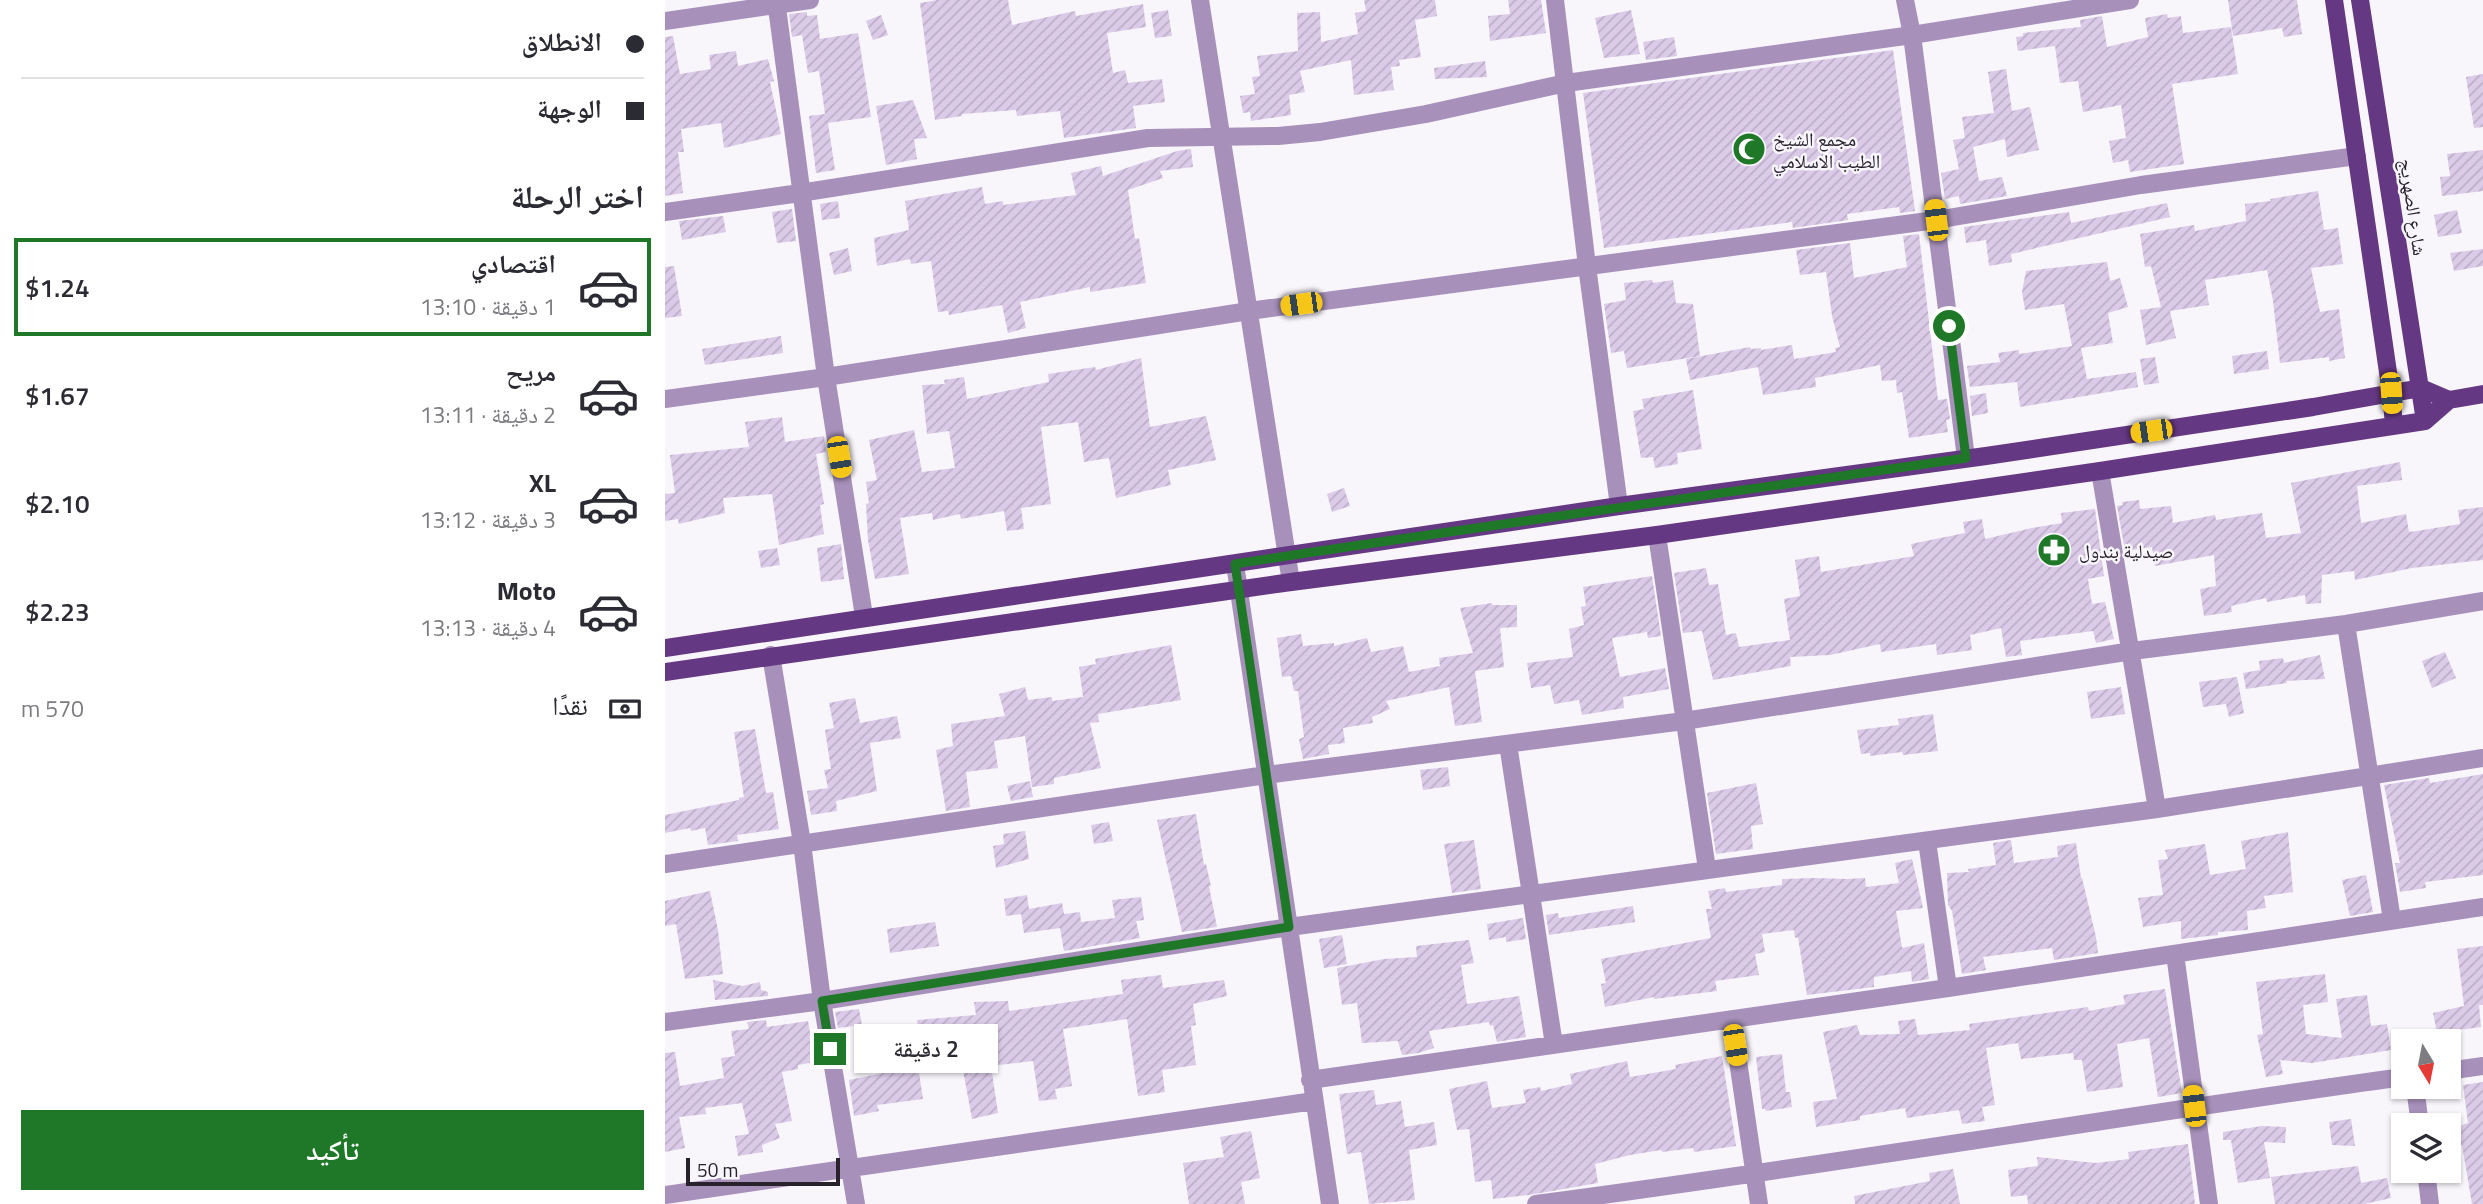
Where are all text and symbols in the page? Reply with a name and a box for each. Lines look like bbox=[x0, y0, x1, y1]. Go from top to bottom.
text: الانطلاق bbox=[522, 22, 602, 61]
text: الوجهة bbox=[537, 89, 602, 128]
place label: مجمع الشيخ الطيب الاسلامي bbox=[1773, 124, 1880, 176]
mosque icon: مجمع الشيخ الطيب الاسلامي bbox=[1730, 130, 1768, 168]
street label: شارع الصهريج bbox=[2393, 157, 2435, 257]
text: اختر الرحلة bbox=[511, 172, 644, 220]
car bbox=[1924, 198, 1949, 242]
text: اقتصادي bbox=[471, 244, 556, 283]
icon: car bbox=[577, 256, 640, 319]
text: $1.24 bbox=[25, 268, 89, 307]
text: 1 دقيقة · 13:10 bbox=[420, 289, 556, 324]
car bbox=[1279, 291, 1324, 317]
route start bbox=[1933, 310, 1965, 342]
text: مريح bbox=[506, 352, 556, 391]
icon: car bbox=[577, 364, 640, 427]
car bbox=[2380, 371, 2403, 415]
text: $1.67 bbox=[25, 376, 89, 415]
text: 2 دقيقة · 13:11 bbox=[420, 397, 556, 432]
car bbox=[2129, 418, 2174, 444]
car bbox=[826, 435, 853, 479]
text: XL bbox=[529, 463, 556, 502]
icon: car bbox=[577, 472, 640, 535]
text: $2.10 bbox=[25, 484, 89, 523]
text: 3 دقيقة · 13:12 bbox=[420, 502, 556, 537]
pharmacy icon: صيدلية بندول bbox=[2035, 531, 2073, 569]
place label: صيدلية بندول bbox=[2079, 536, 2173, 565]
text: Moto bbox=[497, 571, 556, 610]
icon: car bbox=[577, 580, 640, 643]
text: $2.23 bbox=[25, 592, 89, 631]
text: 4 دقيقة · 13:13 bbox=[420, 610, 556, 645]
text: نقدًا bbox=[552, 686, 588, 725]
icon: cash bbox=[606, 690, 644, 728]
text: 570 m bbox=[21, 691, 84, 726]
car bbox=[1722, 1023, 1749, 1067]
callout: 2 دقيقة bbox=[855, 1024, 998, 1074]
north arrow bbox=[2391, 1029, 2461, 1099]
map controls bbox=[2391, 1029, 2461, 1183]
text: 2 دقيقة bbox=[893, 1031, 959, 1066]
route end bbox=[814, 1033, 846, 1065]
car bbox=[2182, 1084, 2207, 1128]
button: تأكيد bbox=[21, 1110, 644, 1190]
button: layers bbox=[2391, 1113, 2461, 1183]
scale bar bbox=[686, 1155, 840, 1187]
text: 50 m bbox=[697, 1155, 738, 1184]

